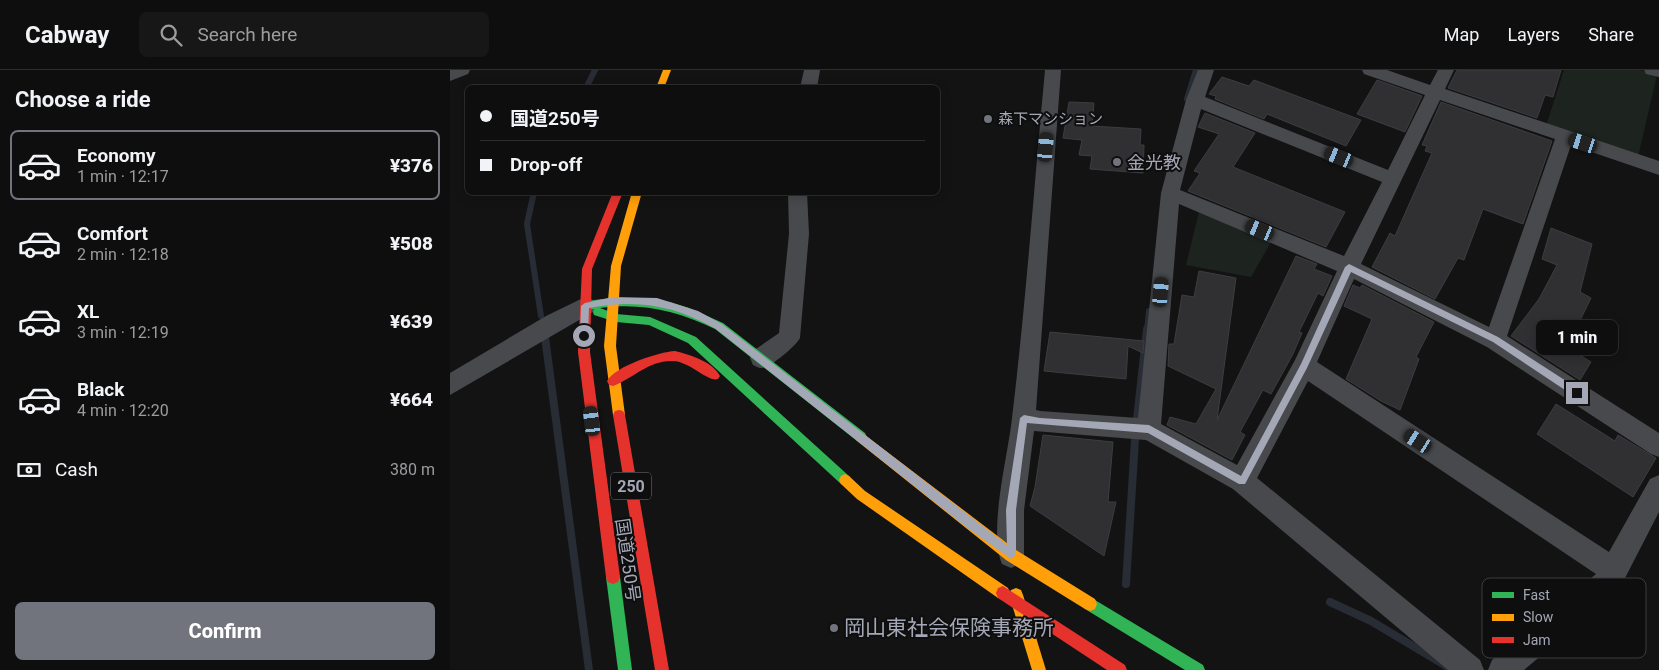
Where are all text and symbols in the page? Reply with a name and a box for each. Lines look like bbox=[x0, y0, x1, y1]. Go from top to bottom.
search box bbox=[139, 12, 489, 57]
text: Cabway bbox=[25, 21, 109, 49]
icon: search bbox=[157, 21, 185, 49]
text: Search here bbox=[197, 23, 297, 46]
text: Map bbox=[1444, 24, 1479, 45]
text: Layers bbox=[1507, 24, 1560, 45]
text: Share bbox=[1588, 24, 1634, 45]
text: Choose a ride bbox=[15, 87, 151, 112]
text: 国道250号 bbox=[510, 107, 600, 130]
place label: 森下マンション bbox=[998, 110, 1103, 128]
marker: 森下マンション bbox=[982, 113, 994, 125]
car bbox=[1037, 131, 1054, 163]
car bbox=[1566, 131, 1599, 155]
icon: car bbox=[17, 143, 62, 188]
text: Economy bbox=[77, 144, 156, 167]
car bbox=[1322, 144, 1355, 170]
place label: 金光教 bbox=[1127, 152, 1181, 173]
text: Drop-off bbox=[510, 153, 582, 176]
text: ¥376 bbox=[390, 154, 433, 177]
marker: 金光教 bbox=[1111, 156, 1123, 168]
text: 1 min · 12:17 bbox=[77, 167, 169, 186]
car bbox=[1243, 217, 1276, 243]
icon: car bbox=[17, 221, 62, 266]
text: Comfort bbox=[77, 222, 148, 245]
text: ¥508 bbox=[390, 232, 433, 255]
text: 2 min · 12:18 bbox=[77, 245, 169, 264]
car bbox=[1152, 276, 1169, 308]
icon: car bbox=[17, 299, 62, 344]
text: XL bbox=[77, 300, 99, 323]
text: ¥639 bbox=[390, 310, 433, 333]
callout: 1 min bbox=[1536, 320, 1618, 356]
text: 3 min · 12:19 bbox=[77, 323, 169, 342]
route start bbox=[573, 325, 595, 347]
text: 1 min bbox=[1557, 328, 1597, 347]
icon: car bbox=[17, 377, 62, 422]
text: Black bbox=[77, 378, 124, 401]
route end bbox=[1566, 382, 1588, 404]
text: ¥664 bbox=[390, 388, 433, 411]
text: 4 min · 12:20 bbox=[77, 401, 169, 420]
car bbox=[582, 405, 601, 437]
car bbox=[1401, 427, 1434, 455]
icon: cash bbox=[15, 456, 43, 484]
text: Cash bbox=[55, 458, 98, 481]
text: 380 m bbox=[390, 460, 435, 479]
road number: 250 bbox=[611, 472, 651, 500]
street label: 国道250号 bbox=[612, 517, 644, 603]
legend bbox=[1482, 578, 1646, 658]
text: Fast bbox=[1523, 587, 1550, 603]
button: Confirm bbox=[15, 602, 435, 660]
text: Slow bbox=[1523, 609, 1554, 625]
place label: 岡山東社会保険事務所 bbox=[844, 616, 1054, 640]
marker: 岡山東社会保険事務所 bbox=[828, 622, 840, 634]
text: Jam bbox=[1523, 632, 1551, 648]

